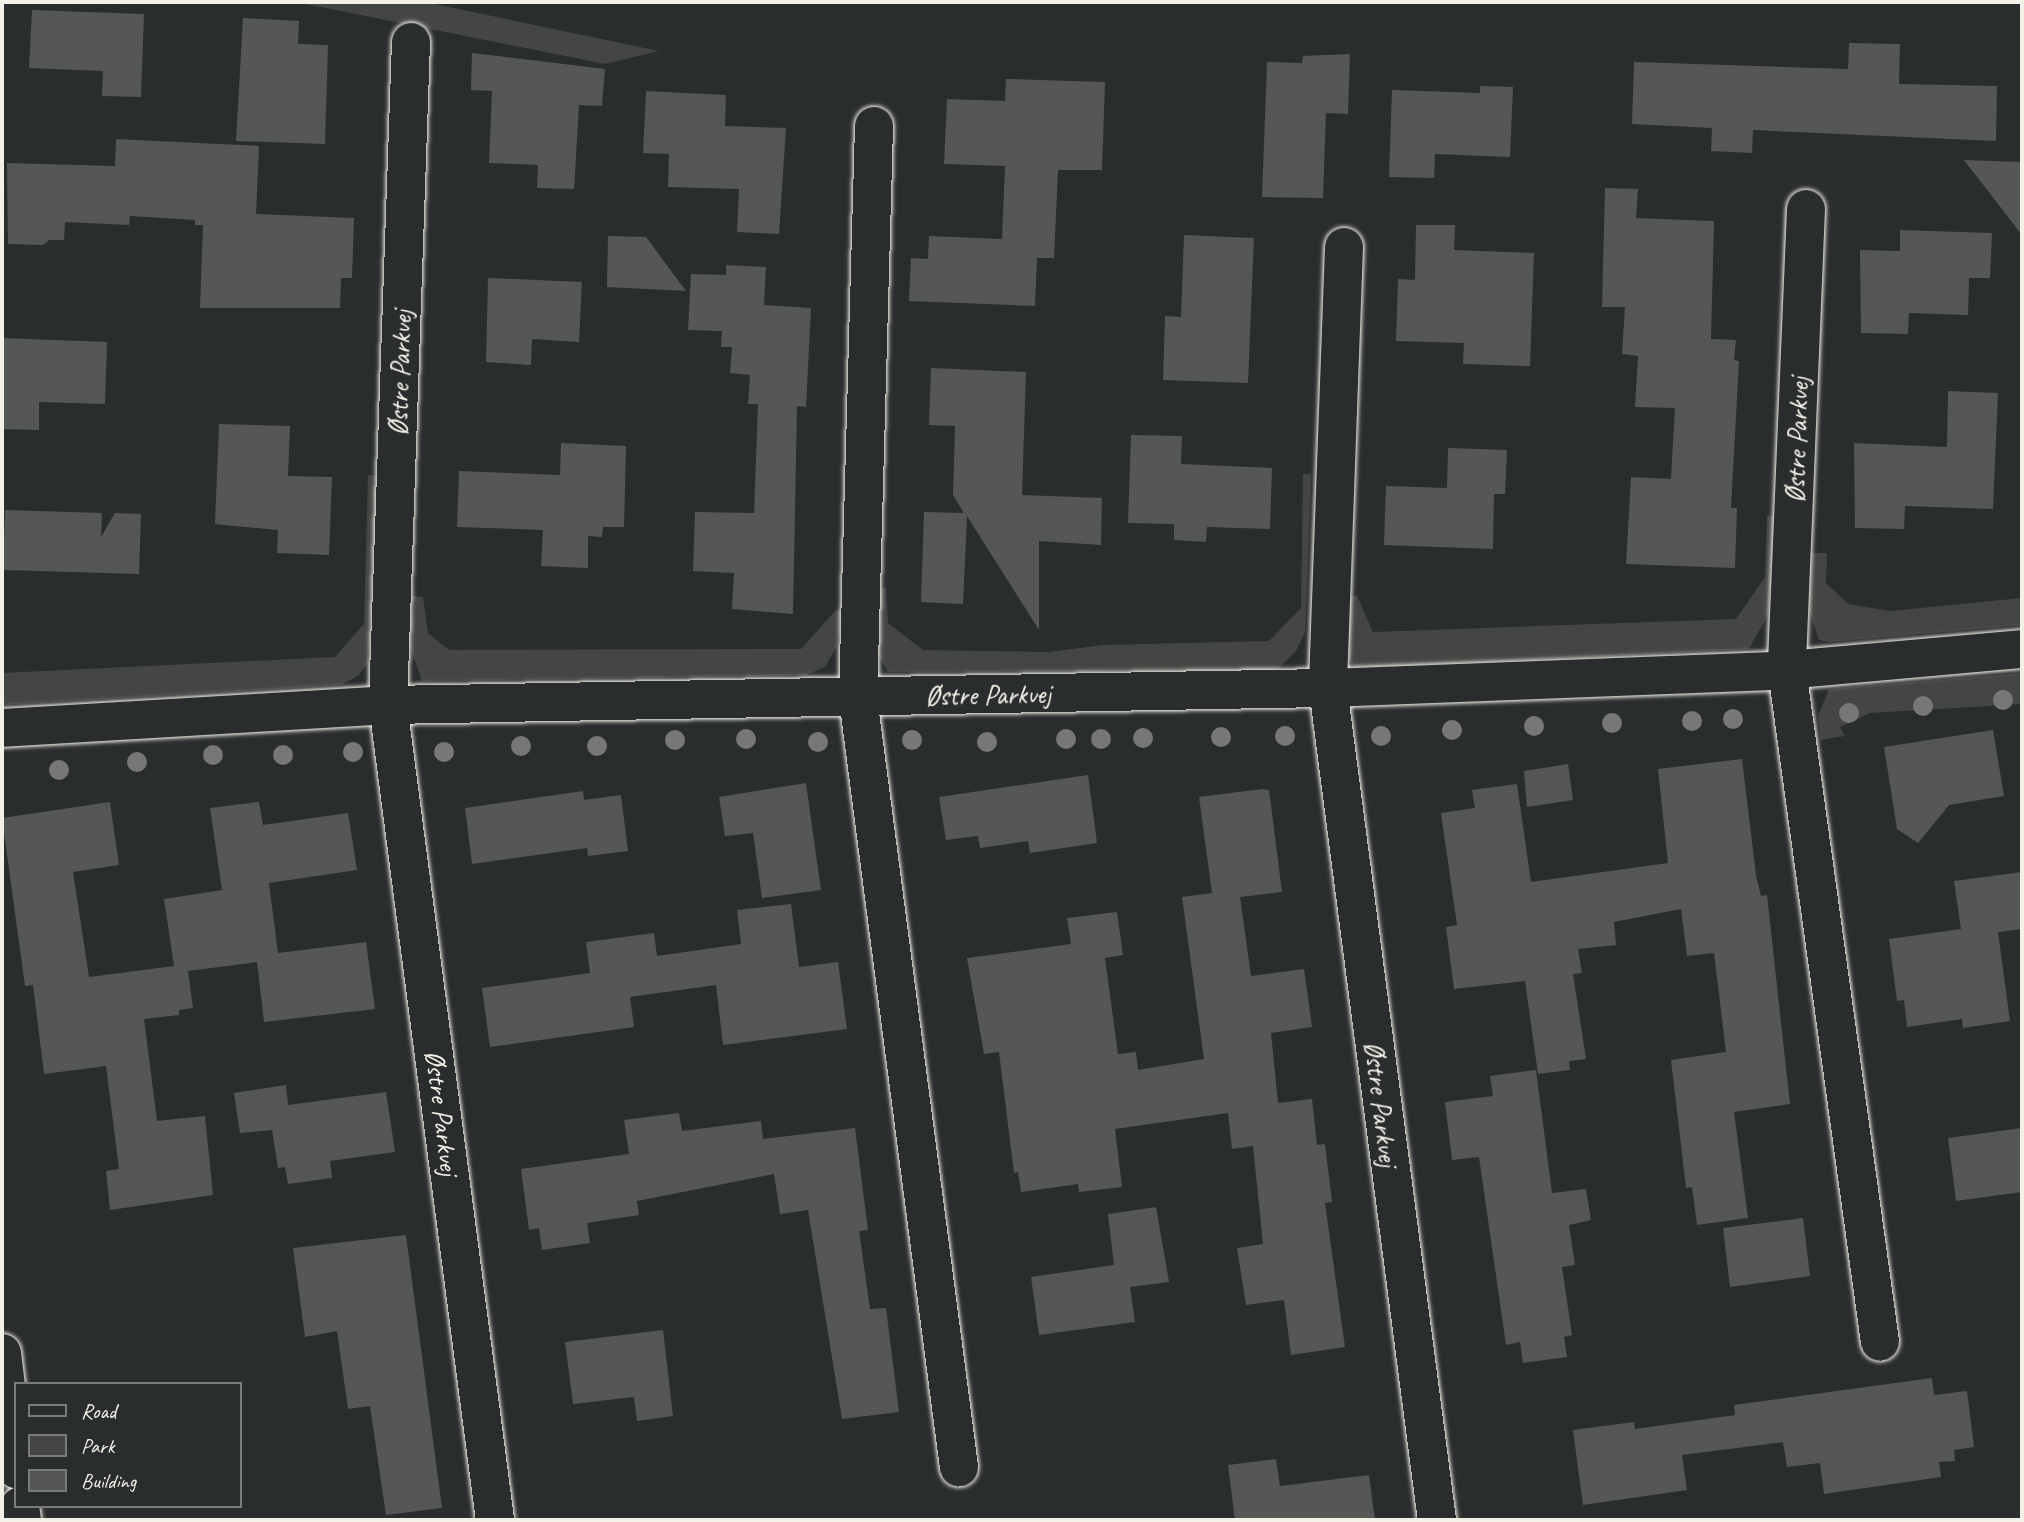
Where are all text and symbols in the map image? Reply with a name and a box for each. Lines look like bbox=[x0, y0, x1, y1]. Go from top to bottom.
street label: Østre Parkvej bbox=[381, 309, 419, 437]
street label: Østre Parkvej bbox=[1778, 376, 1816, 504]
street label: Østre Parkvej bbox=[924, 677, 1052, 713]
street label: Østre Parkvej bbox=[1357, 1039, 1405, 1169]
street label: Østre Parkvej bbox=[418, 1048, 466, 1178]
legend bbox=[14, 1382, 242, 1508]
text: Road bbox=[81, 1398, 116, 1424]
text: Park bbox=[81, 1433, 114, 1459]
text: Building bbox=[81, 1468, 136, 1494]

